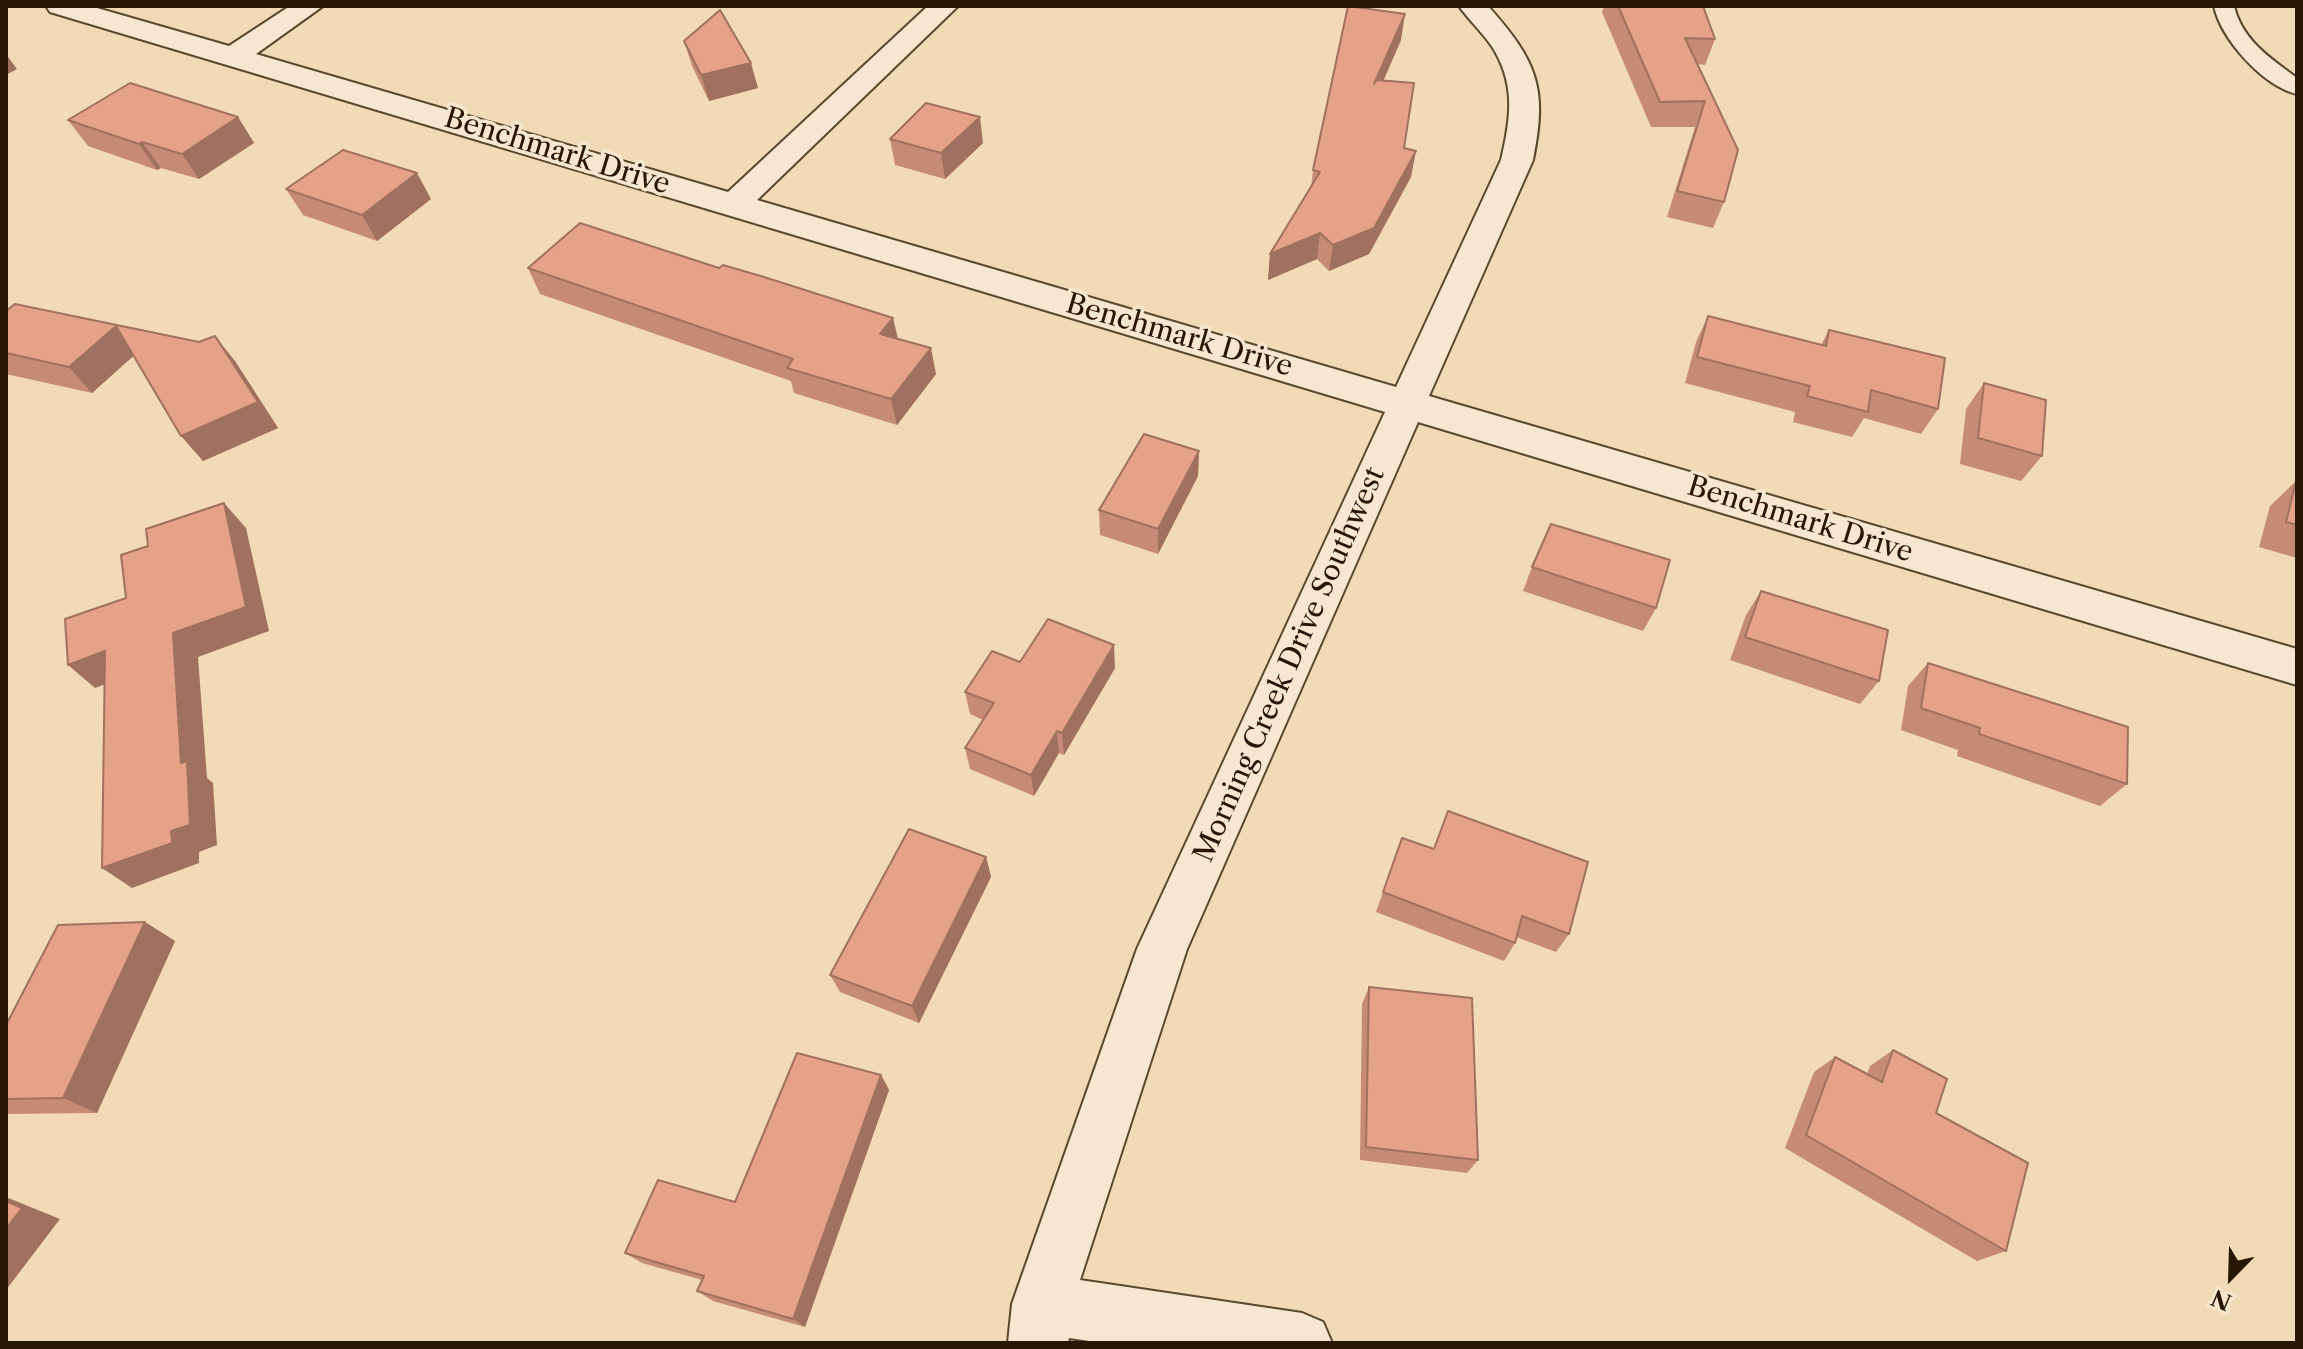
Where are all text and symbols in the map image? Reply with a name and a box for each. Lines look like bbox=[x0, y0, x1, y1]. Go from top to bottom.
street label: Benchmark Drive bbox=[440, 102, 674, 202]
street label: Benchmark Drive bbox=[1062, 288, 1296, 384]
street label: Morning Creek Drive Southwest bbox=[1188, 462, 1392, 868]
street label: Benchmark Drive bbox=[1683, 470, 1917, 570]
north arrow bbox=[2191, 1237, 2271, 1317]
text: N bbox=[2207, 1283, 2236, 1316]

